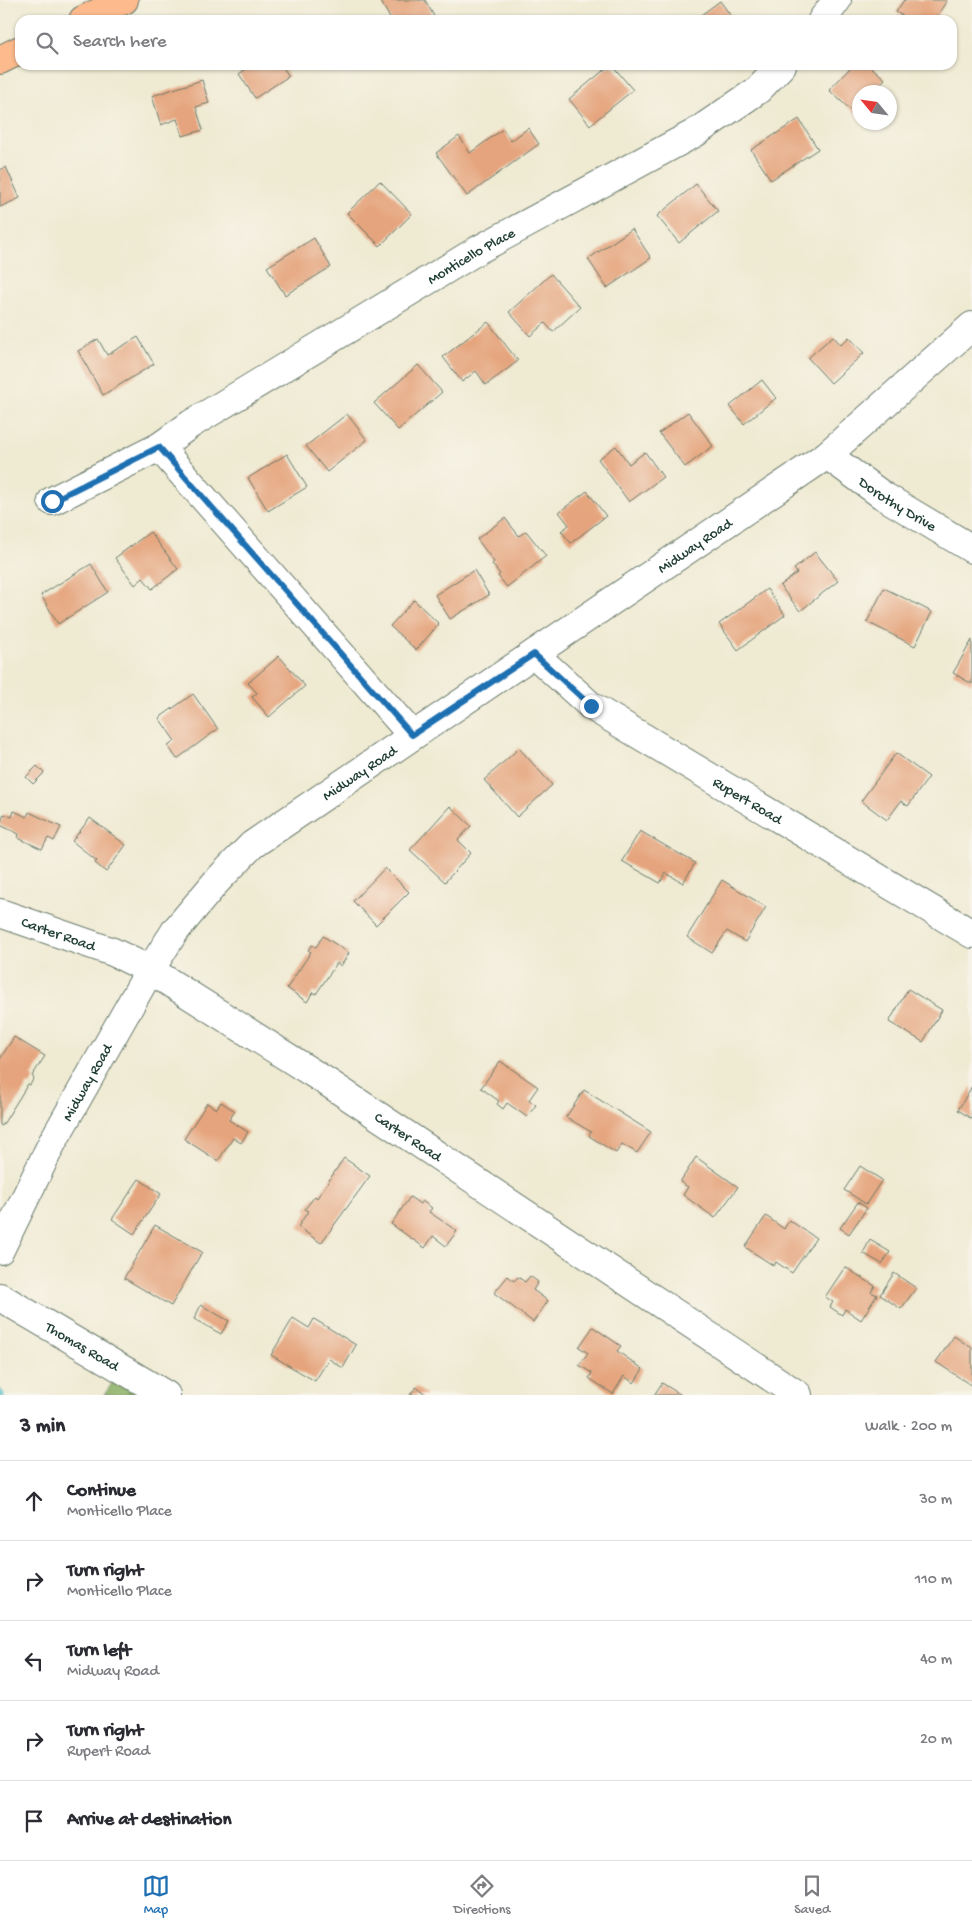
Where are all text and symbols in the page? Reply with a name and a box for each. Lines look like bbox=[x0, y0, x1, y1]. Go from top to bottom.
search box bbox=[15, 15, 957, 70]
icon: search bbox=[33, 29, 61, 57]
text: Search here bbox=[73, 31, 167, 54]
north arrow bbox=[852, 85, 897, 130]
street label: Monticello Place bbox=[425, 225, 519, 290]
street label: Dorothy Drive bbox=[853, 473, 939, 537]
route start bbox=[41, 490, 64, 513]
street label: Midway Road bbox=[655, 514, 737, 578]
route end bbox=[580, 695, 603, 718]
street label: Midway Road bbox=[319, 742, 402, 806]
street label: Rupert Road bbox=[709, 774, 786, 830]
street label: Carter Road bbox=[18, 914, 99, 957]
street label: Midway Road bbox=[59, 1040, 118, 1125]
street label: Carter Road bbox=[370, 1109, 446, 1167]
street label: Thomas Road bbox=[41, 1318, 123, 1377]
text: 3 min bbox=[20, 1415, 65, 1440]
text: Walk · 200 m bbox=[865, 1418, 952, 1437]
text: Continue bbox=[67, 1480, 136, 1503]
icon: ahead bbox=[20, 1487, 48, 1515]
text: 30 m bbox=[919, 1491, 952, 1510]
text: Monticello Place bbox=[67, 1503, 172, 1522]
text: Turn right bbox=[67, 1560, 143, 1583]
icon: right bbox=[20, 1567, 48, 1595]
text: 110 m bbox=[915, 1571, 952, 1590]
text: Monticello Place bbox=[67, 1583, 172, 1602]
text: Turn left bbox=[67, 1640, 131, 1663]
icon: left bbox=[20, 1647, 48, 1675]
text: 40 m bbox=[920, 1651, 952, 1670]
text: Midway Road bbox=[67, 1663, 159, 1682]
text: Turn right bbox=[67, 1720, 143, 1743]
icon: right bbox=[20, 1727, 48, 1755]
text: 20 m bbox=[920, 1731, 952, 1750]
text: Rupert Road bbox=[67, 1743, 150, 1762]
icon: arrive bbox=[20, 1807, 48, 1835]
text: Arrive at destination bbox=[67, 1809, 231, 1832]
tab: Map bbox=[142, 1872, 170, 1919]
tab: Directions bbox=[454, 1872, 511, 1919]
tab: Saved bbox=[794, 1872, 830, 1919]

